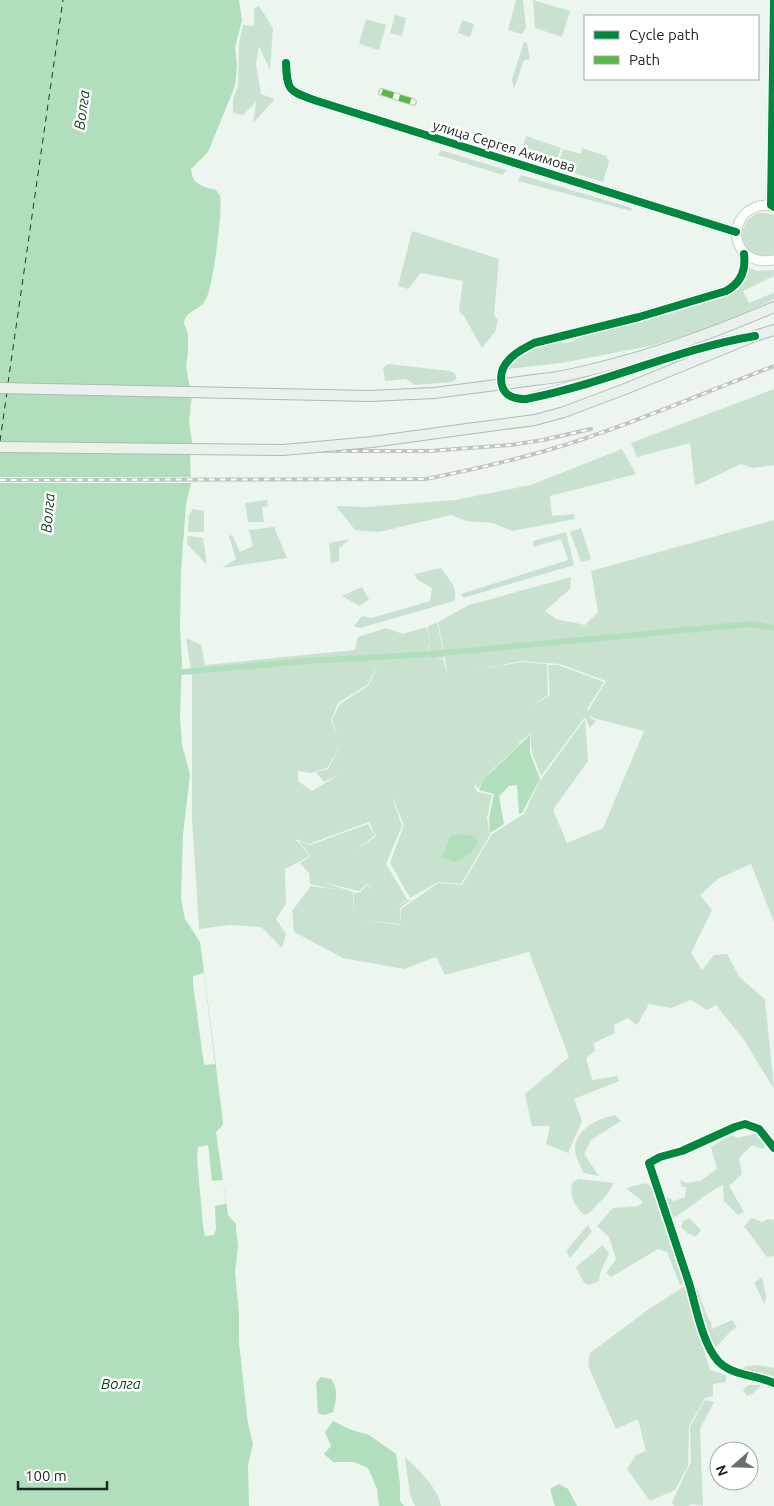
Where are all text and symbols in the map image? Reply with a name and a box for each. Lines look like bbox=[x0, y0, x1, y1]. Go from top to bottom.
legend bbox=[584, 15, 759, 80]
text: Cycle path bbox=[629, 26, 699, 43]
text: Path bbox=[629, 51, 660, 68]
water label: Волга bbox=[70, 89, 93, 131]
street label: улица Сергея Акимова bbox=[431, 117, 577, 175]
water label: Волга bbox=[37, 492, 58, 534]
water label: Волга bbox=[101, 1375, 141, 1392]
north arrow bbox=[709, 1441, 759, 1491]
scale bar bbox=[18, 1458, 106, 1490]
text: N bbox=[712, 1463, 731, 1478]
text: 100 m bbox=[25, 1467, 67, 1484]

